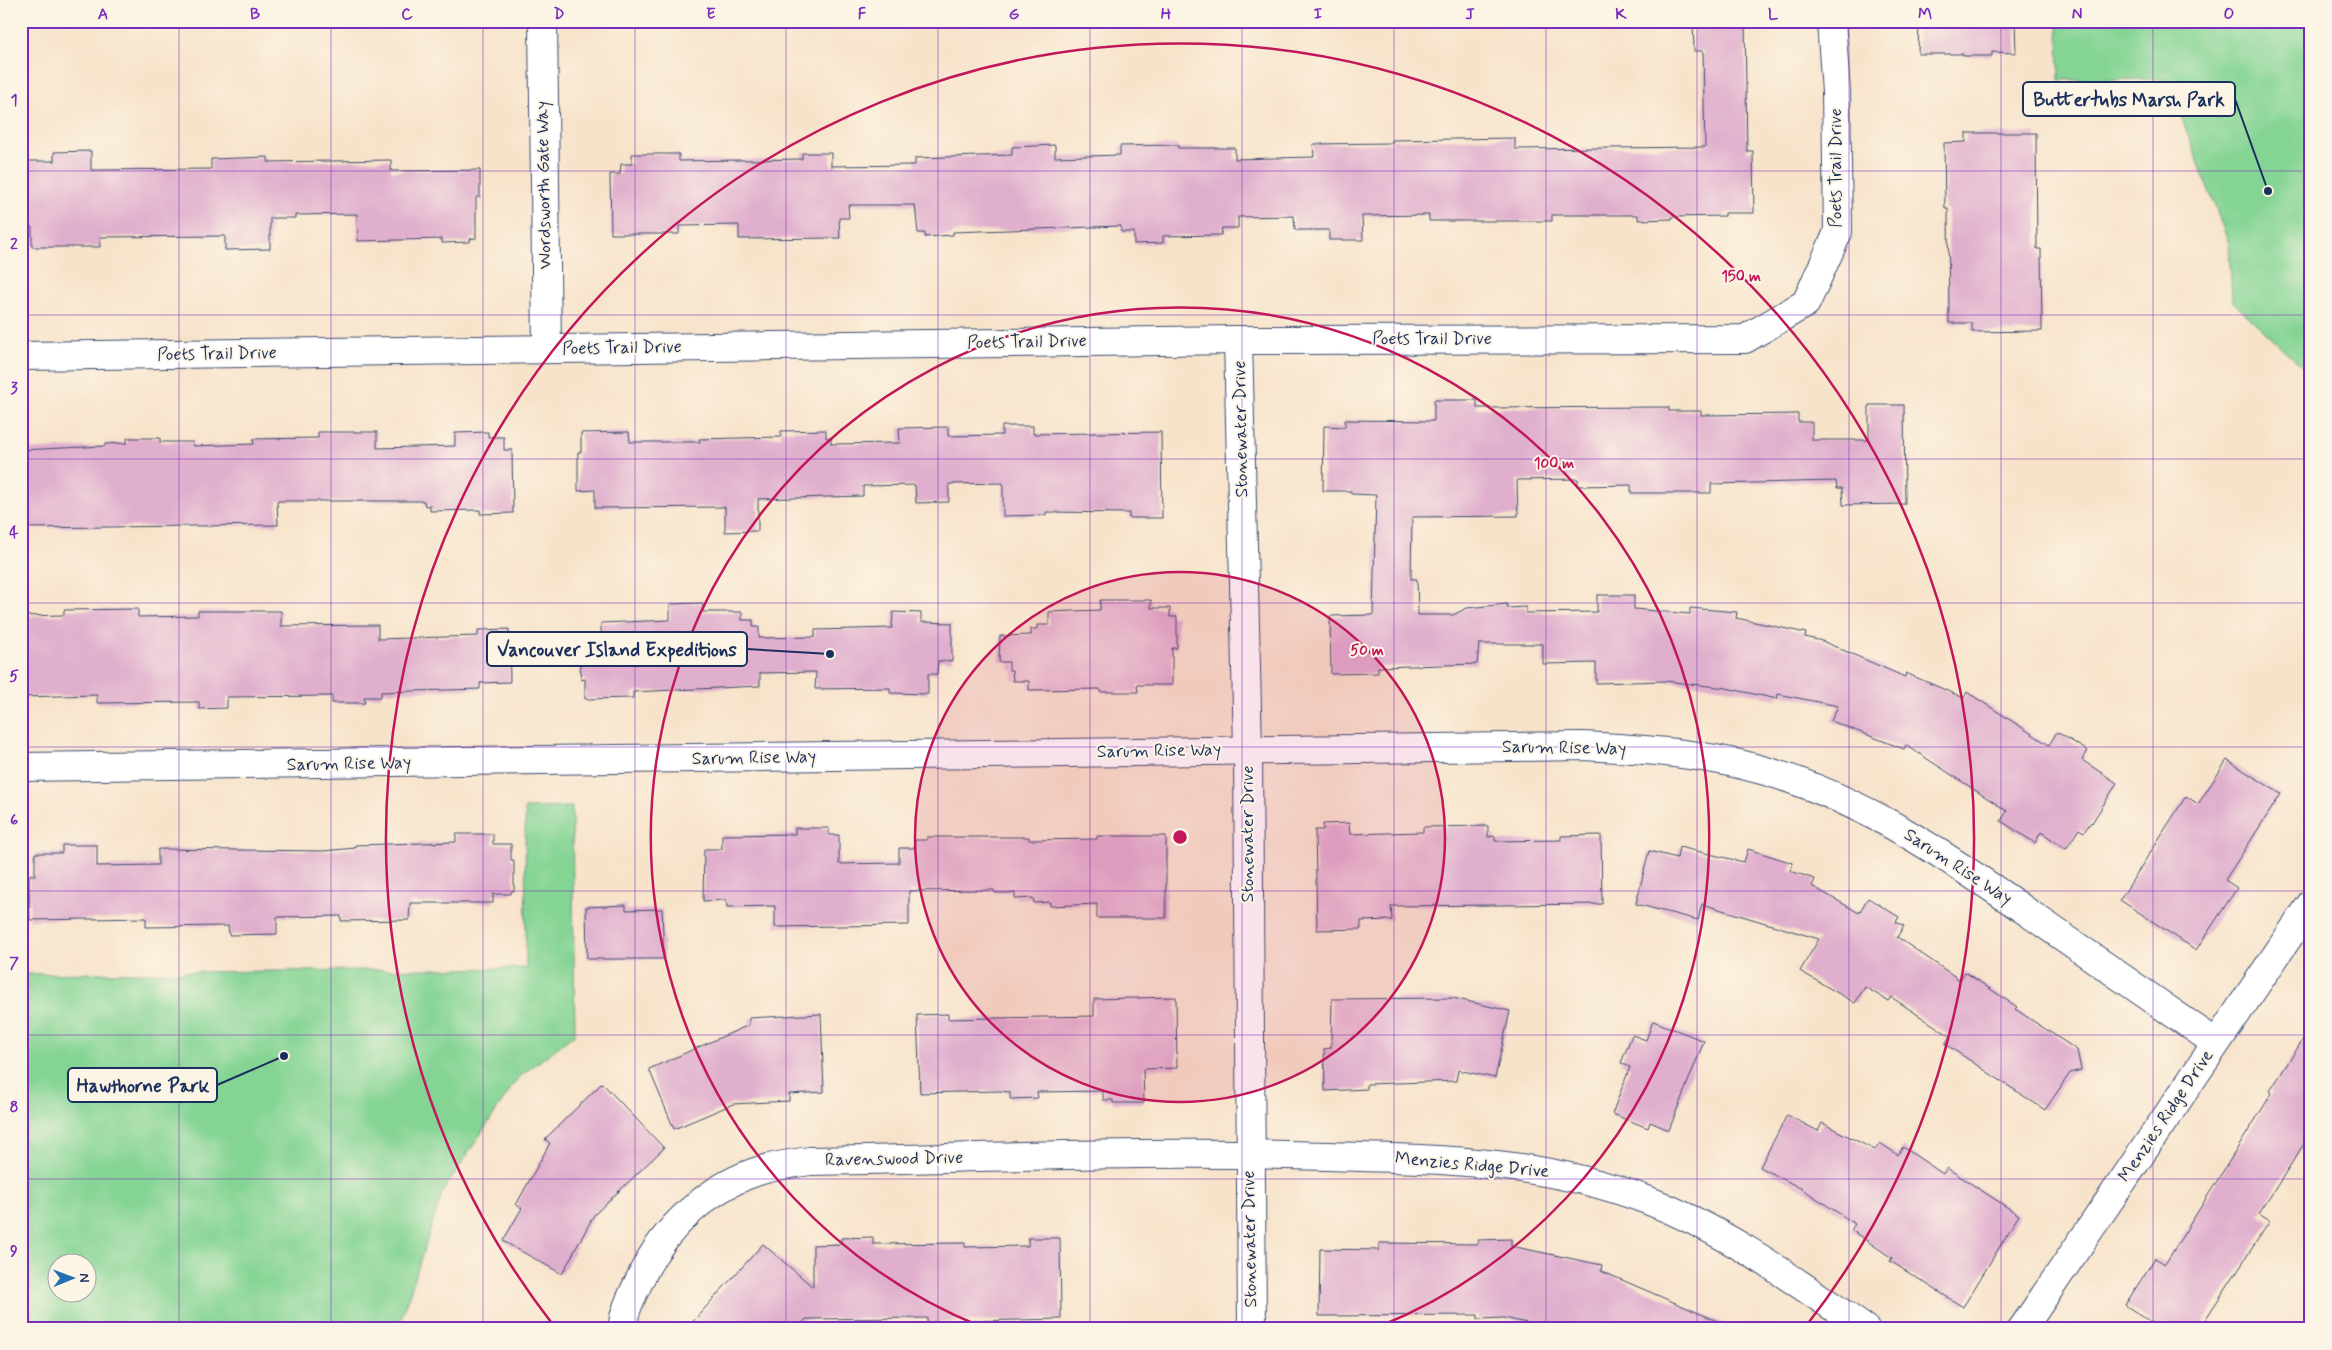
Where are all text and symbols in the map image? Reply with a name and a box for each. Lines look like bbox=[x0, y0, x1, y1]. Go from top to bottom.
text: A bbox=[98, 4, 108, 25]
text: B bbox=[250, 4, 260, 25]
text: C bbox=[401, 4, 413, 25]
text: D bbox=[553, 4, 565, 25]
text: E bbox=[706, 4, 716, 25]
text: F bbox=[858, 4, 867, 25]
text: G bbox=[1009, 4, 1020, 25]
text: H bbox=[1161, 4, 1172, 25]
text: I bbox=[1314, 4, 1323, 25]
text: J bbox=[1465, 4, 1475, 25]
text: K bbox=[1615, 4, 1627, 25]
text: L bbox=[1768, 4, 1779, 25]
text: M bbox=[1918, 4, 1932, 25]
text: N bbox=[2072, 4, 2082, 25]
text: O bbox=[2224, 4, 2235, 25]
callout: Buttertubs Marsh Park bbox=[2023, 82, 2235, 116]
text: Buttertubs Marsh Park bbox=[2033, 88, 2225, 113]
text: 1 bbox=[10, 90, 18, 111]
street label: Wordsworth Gate Way bbox=[531, 100, 557, 270]
street label: Poets Trail Drive bbox=[1824, 108, 1848, 228]
text: 2 bbox=[10, 234, 18, 255]
text: 150 m bbox=[1721, 267, 1761, 287]
street label: Poets Trail Drive bbox=[1372, 327, 1492, 351]
street label: Poets Trail Drive bbox=[967, 329, 1087, 355]
street label: Poets Trail Drive bbox=[562, 335, 682, 361]
street label: Poets Trail Drive bbox=[157, 341, 277, 367]
street label: Stonewater Drive bbox=[1228, 360, 1254, 498]
text: 3 bbox=[10, 378, 18, 399]
text: 100 m bbox=[1534, 454, 1574, 474]
text: 4 bbox=[9, 522, 19, 543]
callout: Vancouver Island Expeditions bbox=[487, 632, 747, 666]
text: Vancouver Island Expeditions bbox=[497, 638, 737, 663]
text: 50 m bbox=[1350, 641, 1384, 661]
text: 5 bbox=[9, 666, 19, 687]
street label: Sarum Rise Way bbox=[1502, 735, 1626, 761]
street label: Sarum Rise Way bbox=[1097, 738, 1221, 764]
street label: Sarum Rise Way bbox=[692, 745, 816, 771]
street label: Sarum Rise Way bbox=[287, 751, 411, 777]
street label: Stonewater Drive bbox=[1236, 765, 1260, 903]
text: 6 bbox=[10, 810, 18, 831]
street label: Sarum Rise Way bbox=[1899, 823, 2017, 911]
centre of rings bbox=[1171, 828, 1189, 846]
text: 7 bbox=[9, 953, 19, 974]
street label: Menzies Ridge Drive bbox=[2113, 1045, 2219, 1187]
callout: Hawthorne Park bbox=[68, 1068, 217, 1102]
text: Hawthorne Park bbox=[76, 1074, 210, 1099]
text: 8 bbox=[9, 1097, 19, 1118]
street label: Ravenswood Drive bbox=[825, 1146, 963, 1172]
street label: Menzies Ridge Drive bbox=[1394, 1146, 1550, 1184]
street label: Stonewater Drive bbox=[1237, 1170, 1263, 1308]
text: 9 bbox=[10, 1241, 18, 1262]
north arrow bbox=[48, 1252, 98, 1302]
text: N bbox=[75, 1273, 93, 1283]

